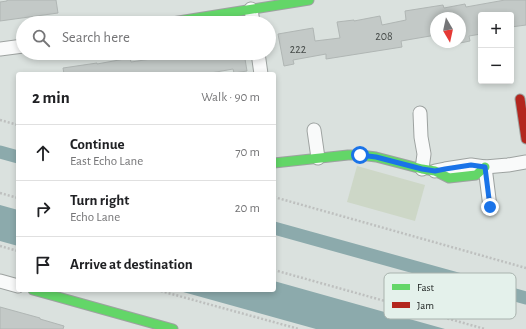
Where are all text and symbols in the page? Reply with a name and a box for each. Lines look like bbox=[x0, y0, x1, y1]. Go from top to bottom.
north arrow bbox=[430, 12, 466, 48]
map controls bbox=[478, 12, 514, 84]
button: + bbox=[478, 12, 514, 48]
search box bbox=[16, 16, 276, 60]
icon: search bbox=[30, 27, 52, 49]
text: Search here bbox=[62, 30, 130, 45]
house number: 208 bbox=[375, 30, 393, 42]
house number: 222 bbox=[290, 43, 307, 55]
button: − bbox=[478, 48, 514, 84]
text: 2 min bbox=[32, 89, 70, 106]
text: Walk · 90 m bbox=[201, 91, 260, 104]
text: Continue bbox=[70, 137, 125, 152]
icon: ahead bbox=[32, 142, 54, 164]
text: 70 m bbox=[235, 146, 260, 159]
route start bbox=[351, 146, 369, 164]
text: East Echo Lane bbox=[70, 155, 143, 168]
text: Turn right bbox=[70, 193, 129, 208]
icon: right bbox=[32, 198, 54, 220]
route end bbox=[481, 198, 499, 216]
text: 20 m bbox=[235, 202, 260, 215]
text: Echo Lane bbox=[70, 211, 120, 224]
icon: arrive bbox=[32, 254, 54, 276]
text: Arrive at destination bbox=[70, 257, 193, 272]
legend bbox=[384, 273, 516, 319]
text: Fast bbox=[417, 282, 435, 293]
text: Jam bbox=[417, 300, 434, 311]

